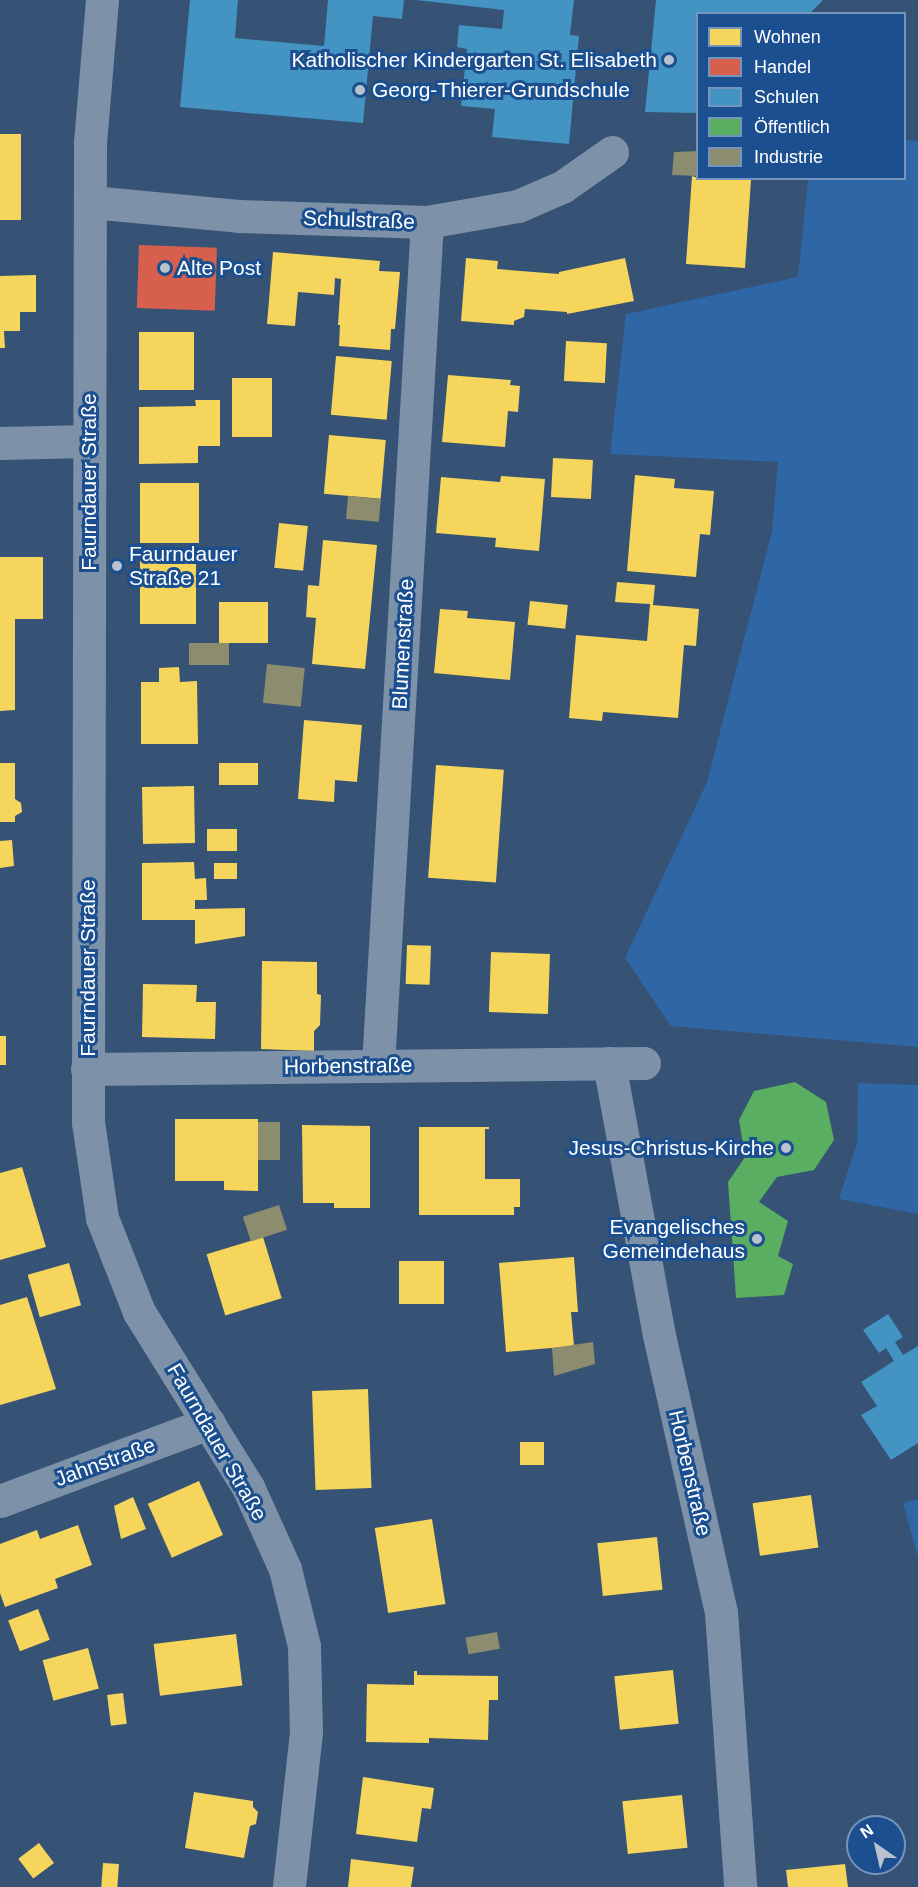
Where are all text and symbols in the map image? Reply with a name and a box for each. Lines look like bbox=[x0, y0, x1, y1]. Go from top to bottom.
legend bbox=[696, 12, 906, 180]
text: Wohnen bbox=[754, 27, 821, 47]
place label: Katholischer Kindergarten St. Elisabeth bbox=[292, 47, 657, 73]
marker: Katholischer Kindergarten St. Elisabeth bbox=[662, 53, 676, 67]
text: Handel bbox=[754, 57, 811, 77]
place label: Georg-Thierer-Grundschule bbox=[372, 77, 630, 103]
marker: Georg-Thierer-Grundschule bbox=[353, 83, 367, 97]
text: Schulen bbox=[754, 87, 819, 107]
text: Öffentlich bbox=[754, 117, 830, 137]
text: Industrie bbox=[754, 147, 823, 167]
street label: Schulstraße bbox=[303, 205, 415, 235]
place label: Alte Post bbox=[177, 255, 261, 281]
marker: Alte Post bbox=[158, 261, 172, 275]
street label: Faurndauer Straße bbox=[76, 393, 102, 571]
place label: Faurndauer Straße 21 bbox=[129, 541, 238, 591]
marker: Faurndauer Straße 21 bbox=[110, 559, 124, 573]
street label: Blumenstraße bbox=[387, 578, 419, 710]
street label: Faurndauer Straße bbox=[75, 879, 101, 1057]
street label: Horbenstraße bbox=[284, 1052, 412, 1080]
place label: Jesus-Christus-Kirche bbox=[569, 1135, 774, 1161]
marker: Jesus-Christus-Kirche bbox=[779, 1141, 793, 1155]
place label: Evangelisches Gemeindehaus bbox=[603, 1214, 745, 1264]
marker: Evangelisches Gemeindehaus bbox=[750, 1232, 764, 1246]
street label: Faurndauer Straße bbox=[162, 1359, 272, 1525]
street label: Horbenstraße bbox=[663, 1408, 717, 1538]
street label: Jahnstraße bbox=[51, 1432, 159, 1492]
north arrow bbox=[846, 1815, 906, 1875]
text: N bbox=[857, 1821, 876, 1842]

